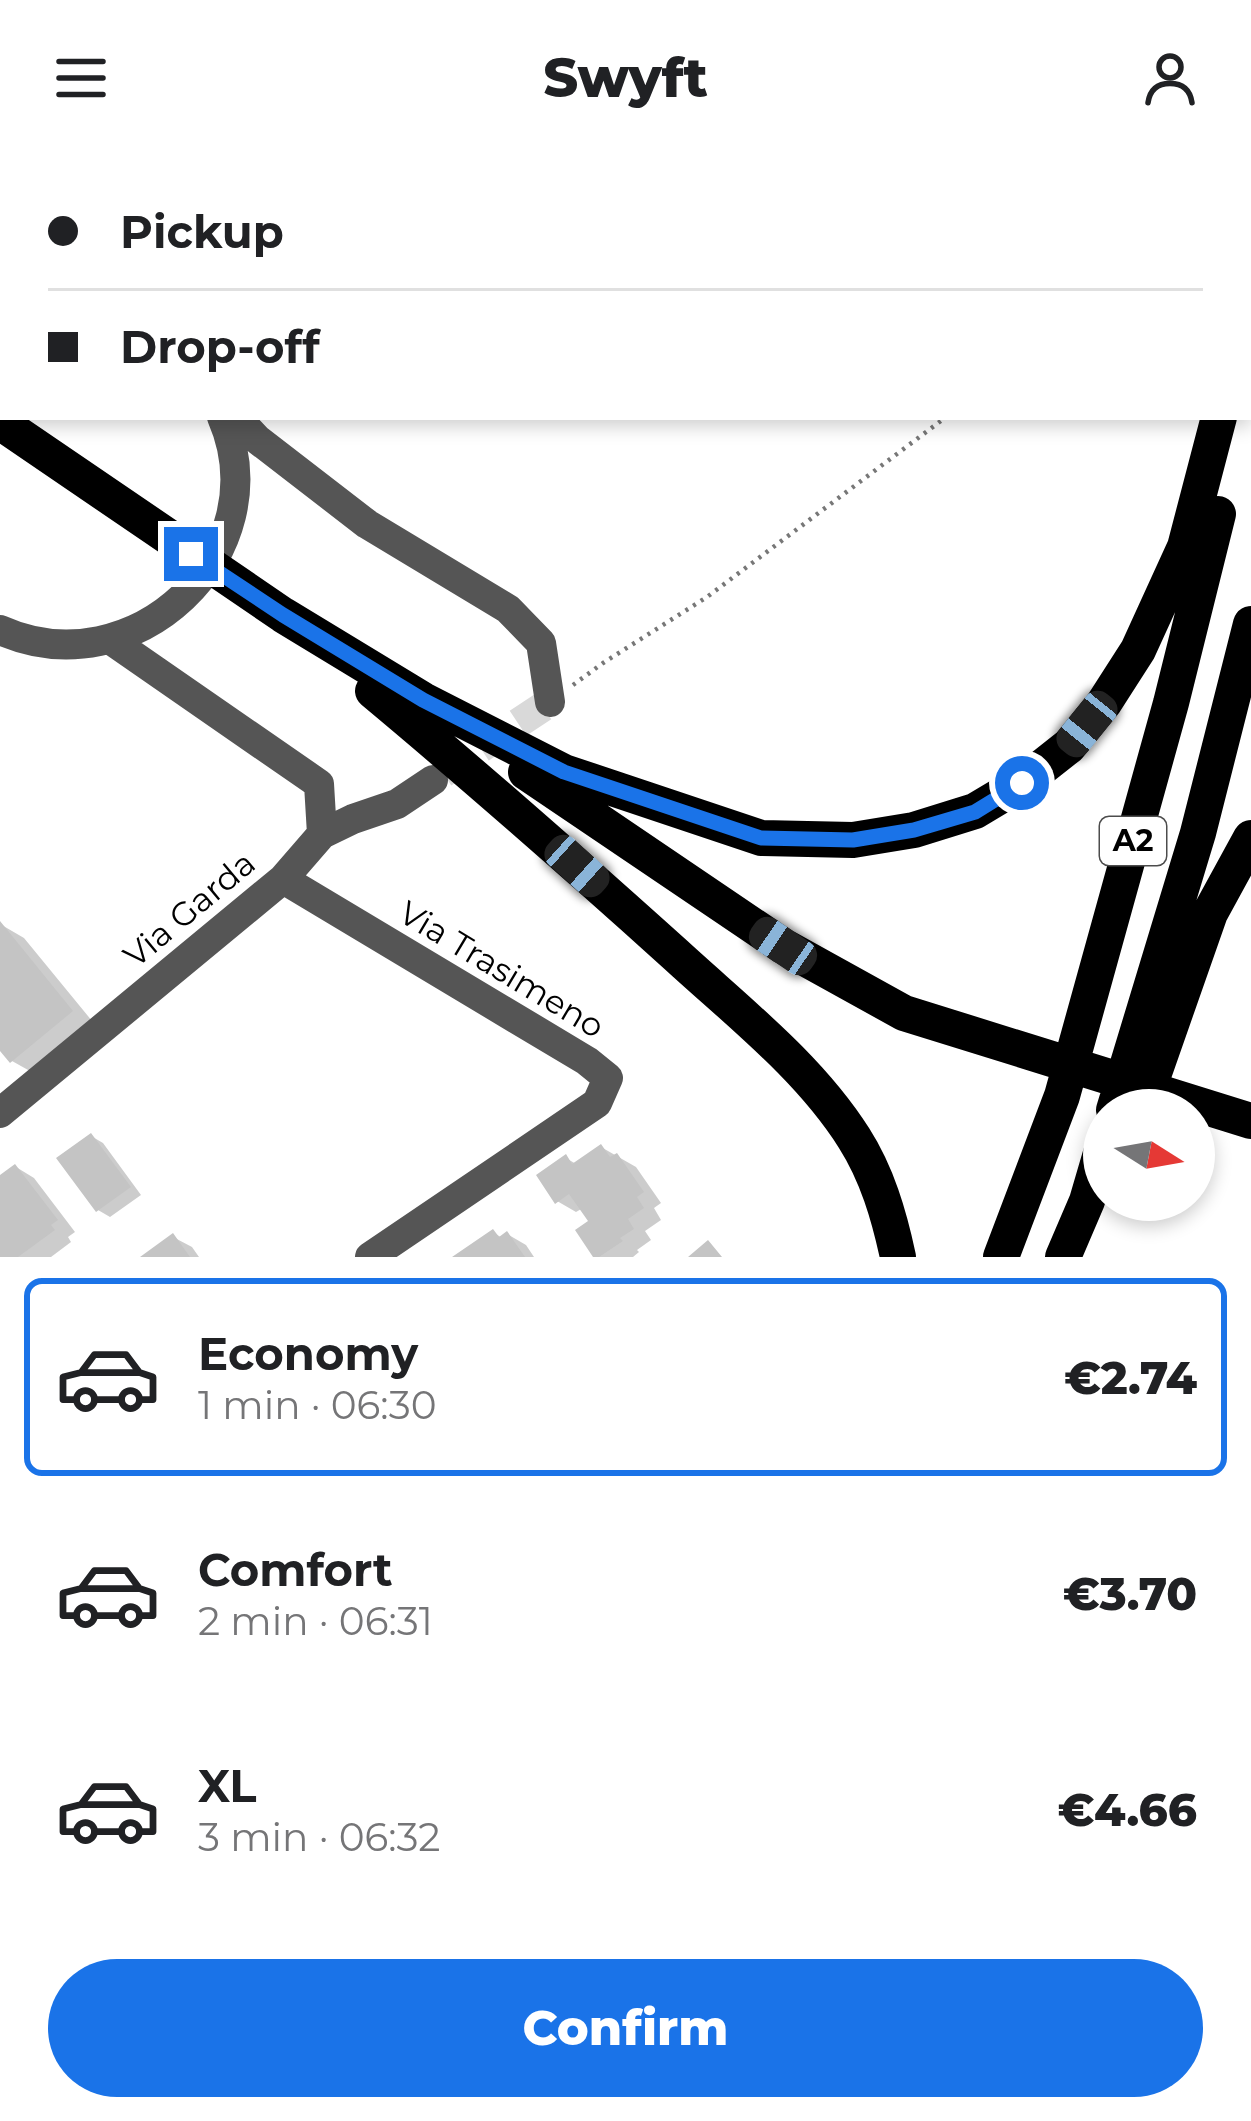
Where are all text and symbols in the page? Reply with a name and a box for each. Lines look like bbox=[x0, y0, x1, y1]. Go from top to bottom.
icon: menu bbox=[48, 45, 114, 111]
text: Swyft bbox=[543, 45, 708, 111]
icon: person bbox=[1137, 45, 1203, 111]
text: Pickup bbox=[120, 204, 284, 259]
text: Drop-off bbox=[120, 319, 320, 374]
route end bbox=[164, 527, 218, 581]
car bbox=[1050, 685, 1124, 763]
route start bbox=[995, 756, 1049, 810]
road number: A2 bbox=[1100, 817, 1166, 865]
car bbox=[538, 829, 616, 903]
street label: Via Garda bbox=[115, 843, 263, 975]
street label: Via Trasimeno bbox=[392, 892, 612, 1046]
car bbox=[743, 911, 823, 981]
north arrow bbox=[1083, 1089, 1215, 1221]
map controls bbox=[1083, 1089, 1215, 1221]
icon: car bbox=[54, 1323, 162, 1431]
text: Economy bbox=[198, 1326, 418, 1381]
text: €2.74 bbox=[1064, 1350, 1197, 1405]
text: 1 min · 06:30 bbox=[198, 1381, 436, 1429]
icon: car bbox=[54, 1539, 162, 1647]
text: Comfort bbox=[198, 1542, 393, 1597]
text: €3.70 bbox=[1063, 1566, 1197, 1621]
text: 2 min · 06:31 bbox=[198, 1597, 433, 1645]
icon: car bbox=[54, 1755, 162, 1863]
text: XL bbox=[198, 1758, 256, 1813]
text: €4.66 bbox=[1058, 1782, 1197, 1837]
text: 3 min · 06:32 bbox=[198, 1813, 441, 1861]
button: Confirm bbox=[48, 1959, 1203, 2097]

